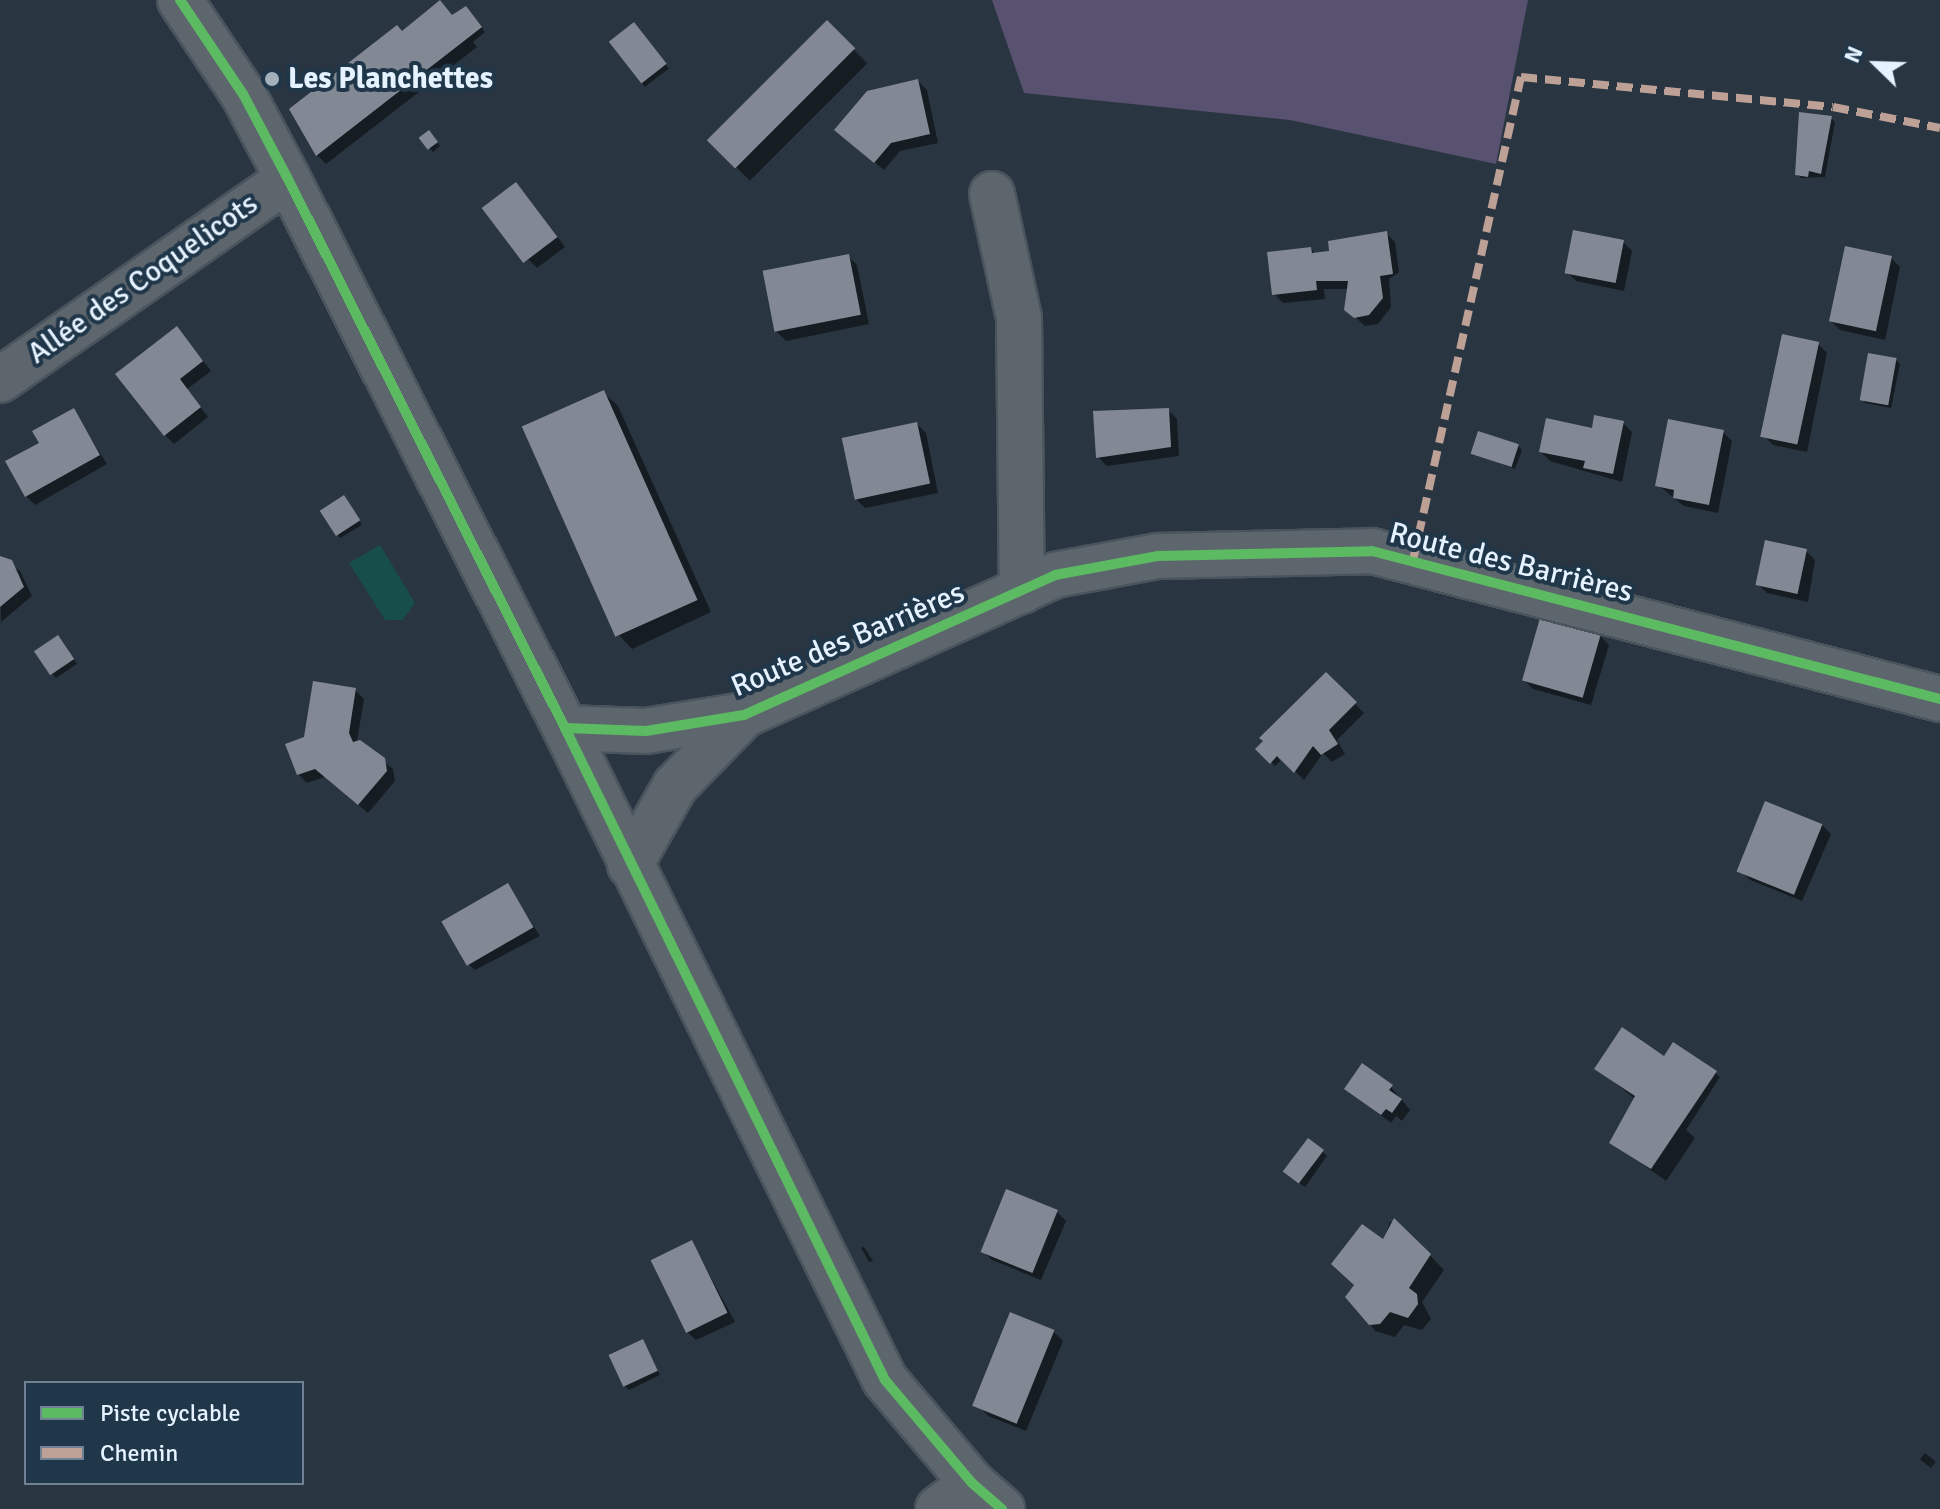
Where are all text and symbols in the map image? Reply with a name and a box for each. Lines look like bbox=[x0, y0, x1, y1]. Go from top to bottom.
north arrow bbox=[1836, 24, 1916, 104]
text: N bbox=[1838, 42, 1869, 67]
place label: Les Planchettes bbox=[288, 61, 493, 97]
marker: Les Planchettes bbox=[263, 70, 281, 88]
street label: Allée des Coquelicots bbox=[21, 186, 265, 372]
street label: Route des Barrières bbox=[1385, 515, 1637, 611]
street label: Route des Barrières bbox=[726, 575, 970, 705]
legend bbox=[24, 1381, 304, 1485]
text: Piste cyclable bbox=[100, 1398, 240, 1428]
text: Chemin bbox=[100, 1438, 178, 1468]

